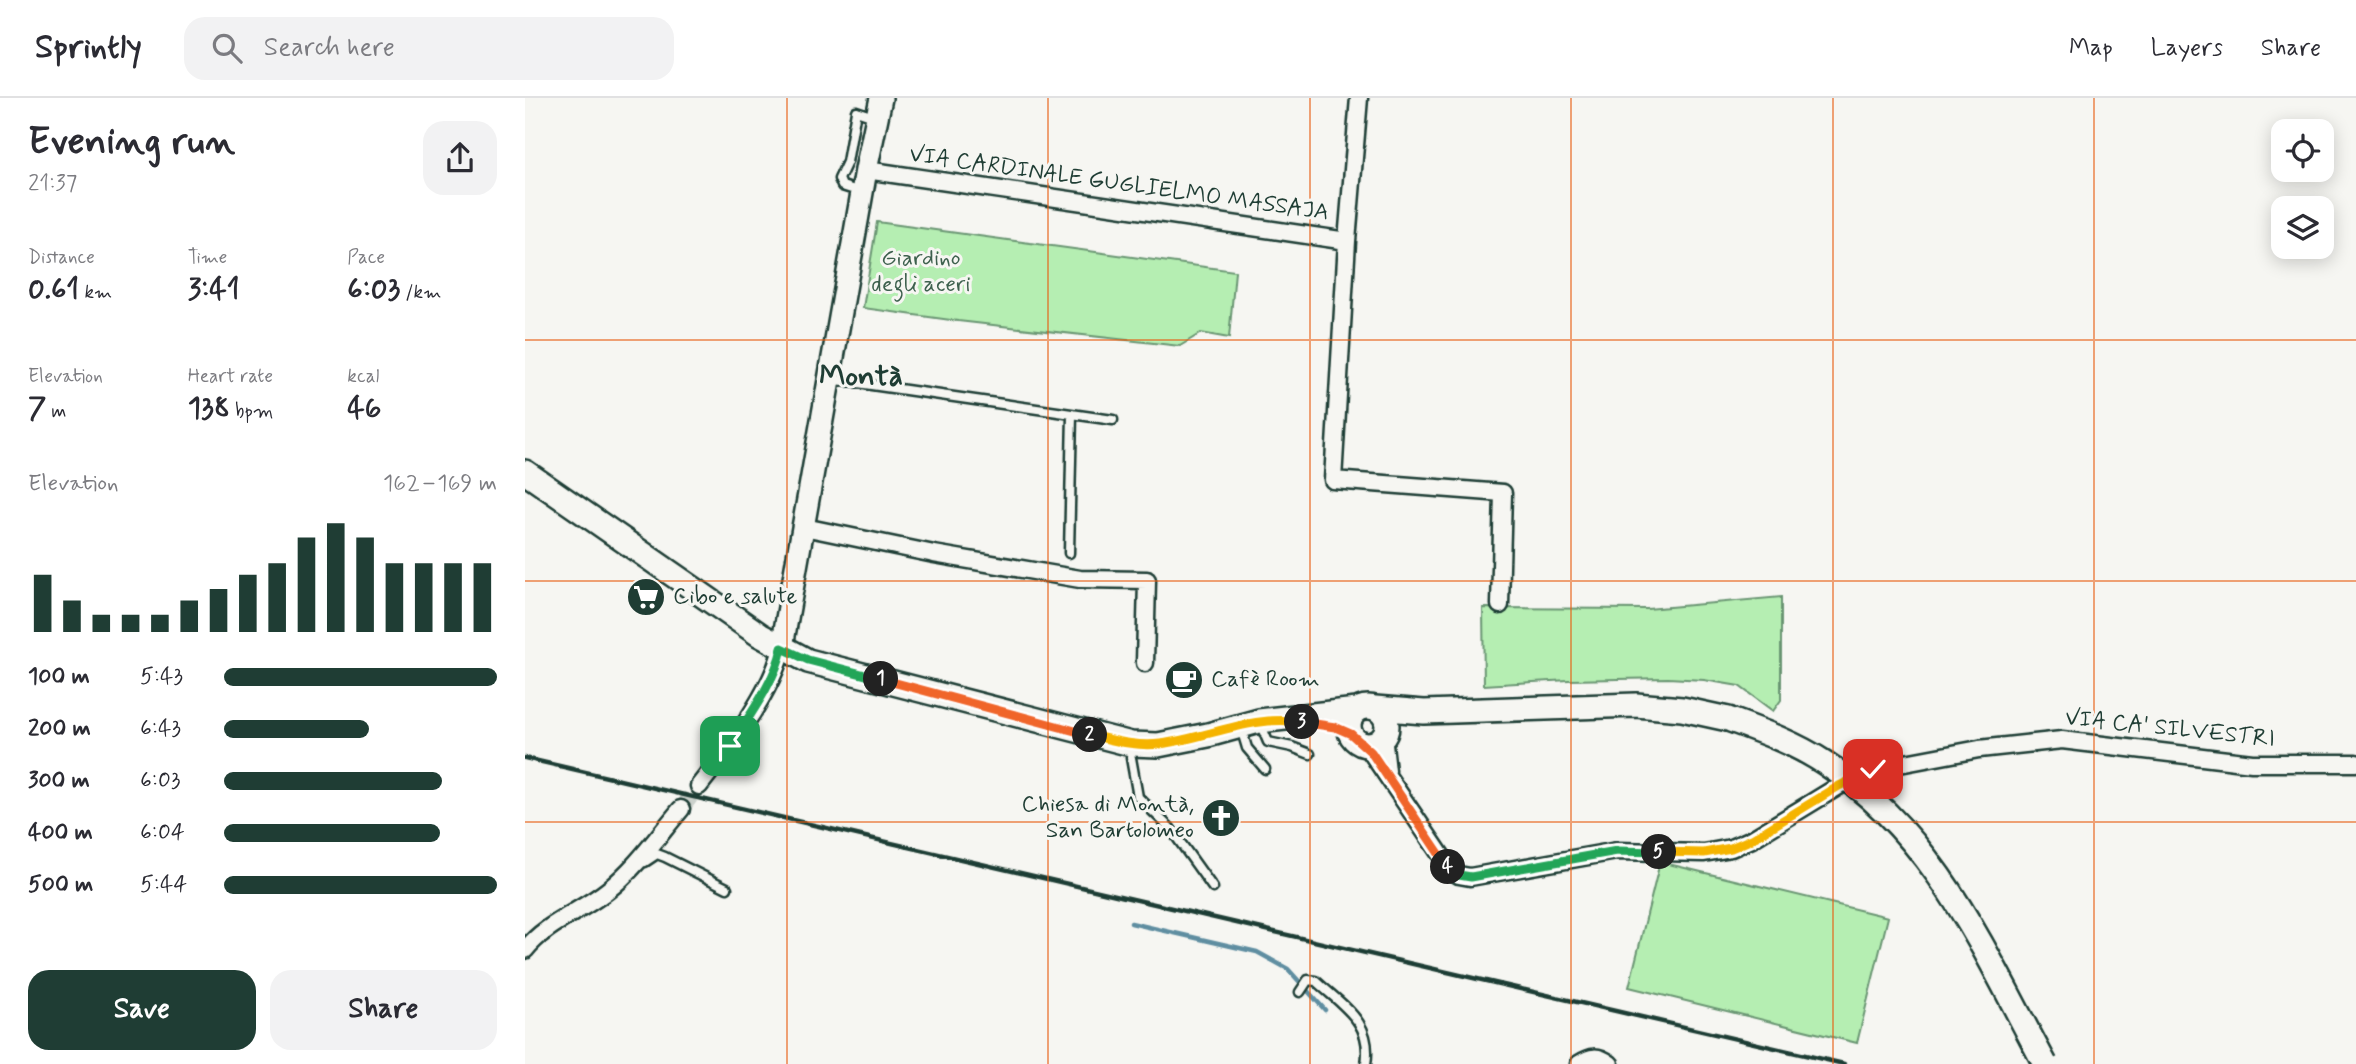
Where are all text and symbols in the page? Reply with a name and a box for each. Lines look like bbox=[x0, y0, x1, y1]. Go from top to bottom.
search box bbox=[184, 17, 674, 80]
text: Sprintly bbox=[35, 26, 142, 70]
icon: search bbox=[208, 29, 246, 67]
text: Search here bbox=[264, 31, 395, 65]
text: Map bbox=[2069, 33, 2113, 64]
text: Layers bbox=[2151, 33, 2223, 64]
text: Share bbox=[2261, 33, 2321, 64]
text: Evening run bbox=[28, 118, 235, 167]
map controls bbox=[2271, 119, 2334, 259]
button: locate bbox=[2271, 119, 2334, 182]
button: share bbox=[423, 121, 497, 195]
street label: VIA CARDINALE GUGLIELMO MASSAJA bbox=[907, 140, 1331, 228]
text: 21:37 bbox=[28, 169, 77, 199]
button: layers bbox=[2271, 196, 2334, 259]
park label: Giardino degli aceri bbox=[871, 244, 971, 302]
text: Distance bbox=[28, 245, 95, 270]
text: Time bbox=[188, 245, 227, 270]
text: Pace bbox=[347, 245, 385, 270]
text: 0.61 bbox=[28, 270, 79, 309]
text: 3:41 bbox=[188, 270, 240, 309]
text: 6:03 bbox=[347, 270, 400, 309]
text: km bbox=[79, 280, 112, 305]
text: /km bbox=[400, 280, 441, 305]
district label: Montà bbox=[819, 357, 903, 396]
text: Elevation bbox=[28, 364, 103, 389]
text: Heart rate bbox=[188, 364, 273, 389]
text: kcal bbox=[347, 364, 379, 389]
text: 7 bbox=[28, 389, 46, 428]
text: 138 bbox=[188, 389, 230, 428]
text: 46 bbox=[347, 389, 381, 428]
text: m bbox=[46, 399, 66, 424]
text: bpm bbox=[230, 399, 273, 424]
text: Elevation bbox=[28, 469, 119, 499]
text: 162–169 m bbox=[383, 469, 497, 499]
supermarket icon: Cibo e salute bbox=[625, 576, 667, 618]
place label: Cibo e salute bbox=[673, 582, 798, 612]
cafe icon: Cafè Room bbox=[1163, 659, 1205, 701]
text: 100 m bbox=[28, 662, 90, 692]
text: 5:43 bbox=[140, 662, 183, 692]
pin: 1 bbox=[863, 662, 899, 696]
place label: Cafè Room bbox=[1211, 665, 1320, 695]
text: 1 bbox=[876, 666, 885, 691]
street label: VIA CA' SILVESTRI bbox=[2064, 703, 2276, 755]
pin: 3 bbox=[1285, 704, 1319, 740]
text: 3 bbox=[1297, 709, 1306, 734]
text: 200 m bbox=[28, 714, 91, 744]
text: 6:43 bbox=[140, 714, 181, 744]
pin bbox=[700, 716, 760, 776]
pin: 2 bbox=[1073, 718, 1107, 752]
text: 2 bbox=[1085, 722, 1094, 747]
icon: arrive bbox=[711, 727, 749, 765]
pin bbox=[1843, 739, 1903, 799]
icon: check bbox=[1854, 750, 1892, 788]
text: 300 m bbox=[28, 766, 90, 796]
text: 6:03 bbox=[140, 766, 181, 796]
place label: Chiesa di Montà, San Bartolomeo bbox=[1022, 790, 1194, 846]
church icon: Chiesa di Montà, San Bartolomeo bbox=[1200, 797, 1242, 839]
text: 400 m bbox=[28, 818, 93, 848]
text: 6:04 bbox=[140, 818, 185, 848]
pin: 5 bbox=[1641, 834, 1677, 870]
text: 5 bbox=[1653, 839, 1664, 864]
pin: 4 bbox=[1431, 850, 1465, 884]
text: 4 bbox=[1442, 854, 1453, 879]
text: 500 m bbox=[28, 870, 93, 900]
text: 5:44 bbox=[140, 870, 187, 900]
button: Save bbox=[28, 970, 256, 1050]
button: Share bbox=[270, 970, 497, 1050]

